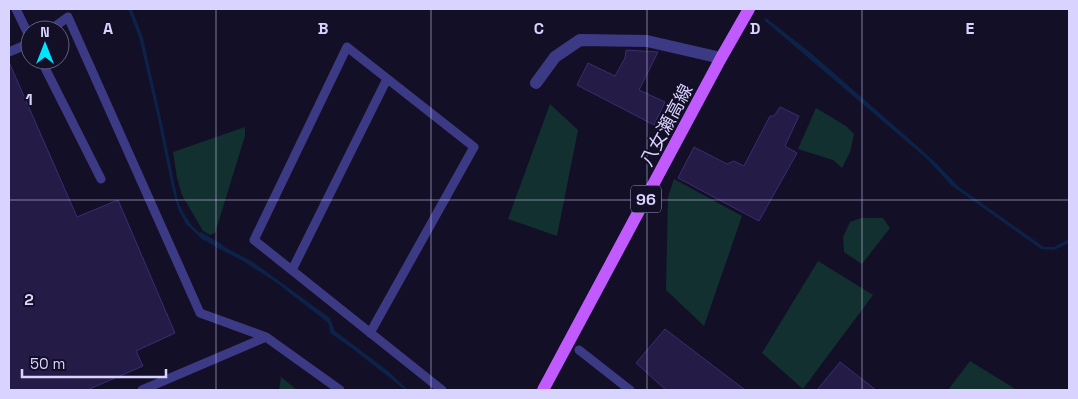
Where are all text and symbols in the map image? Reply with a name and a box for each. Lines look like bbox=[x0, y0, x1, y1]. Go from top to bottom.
text: A bbox=[103, 18, 113, 39]
text: B bbox=[318, 18, 328, 39]
text: C bbox=[534, 18, 544, 39]
text: D bbox=[750, 18, 760, 39]
text: E bbox=[966, 18, 975, 39]
north arrow bbox=[20, 20, 70, 70]
text: N bbox=[40, 23, 50, 41]
street label: 八女瀬高線 bbox=[635, 80, 697, 170]
text: 1 bbox=[25, 89, 33, 110]
road number: 96 bbox=[631, 185, 661, 212]
text: 2 bbox=[24, 289, 34, 310]
scale bar bbox=[22, 346, 166, 378]
text: 50 m bbox=[30, 354, 65, 373]

